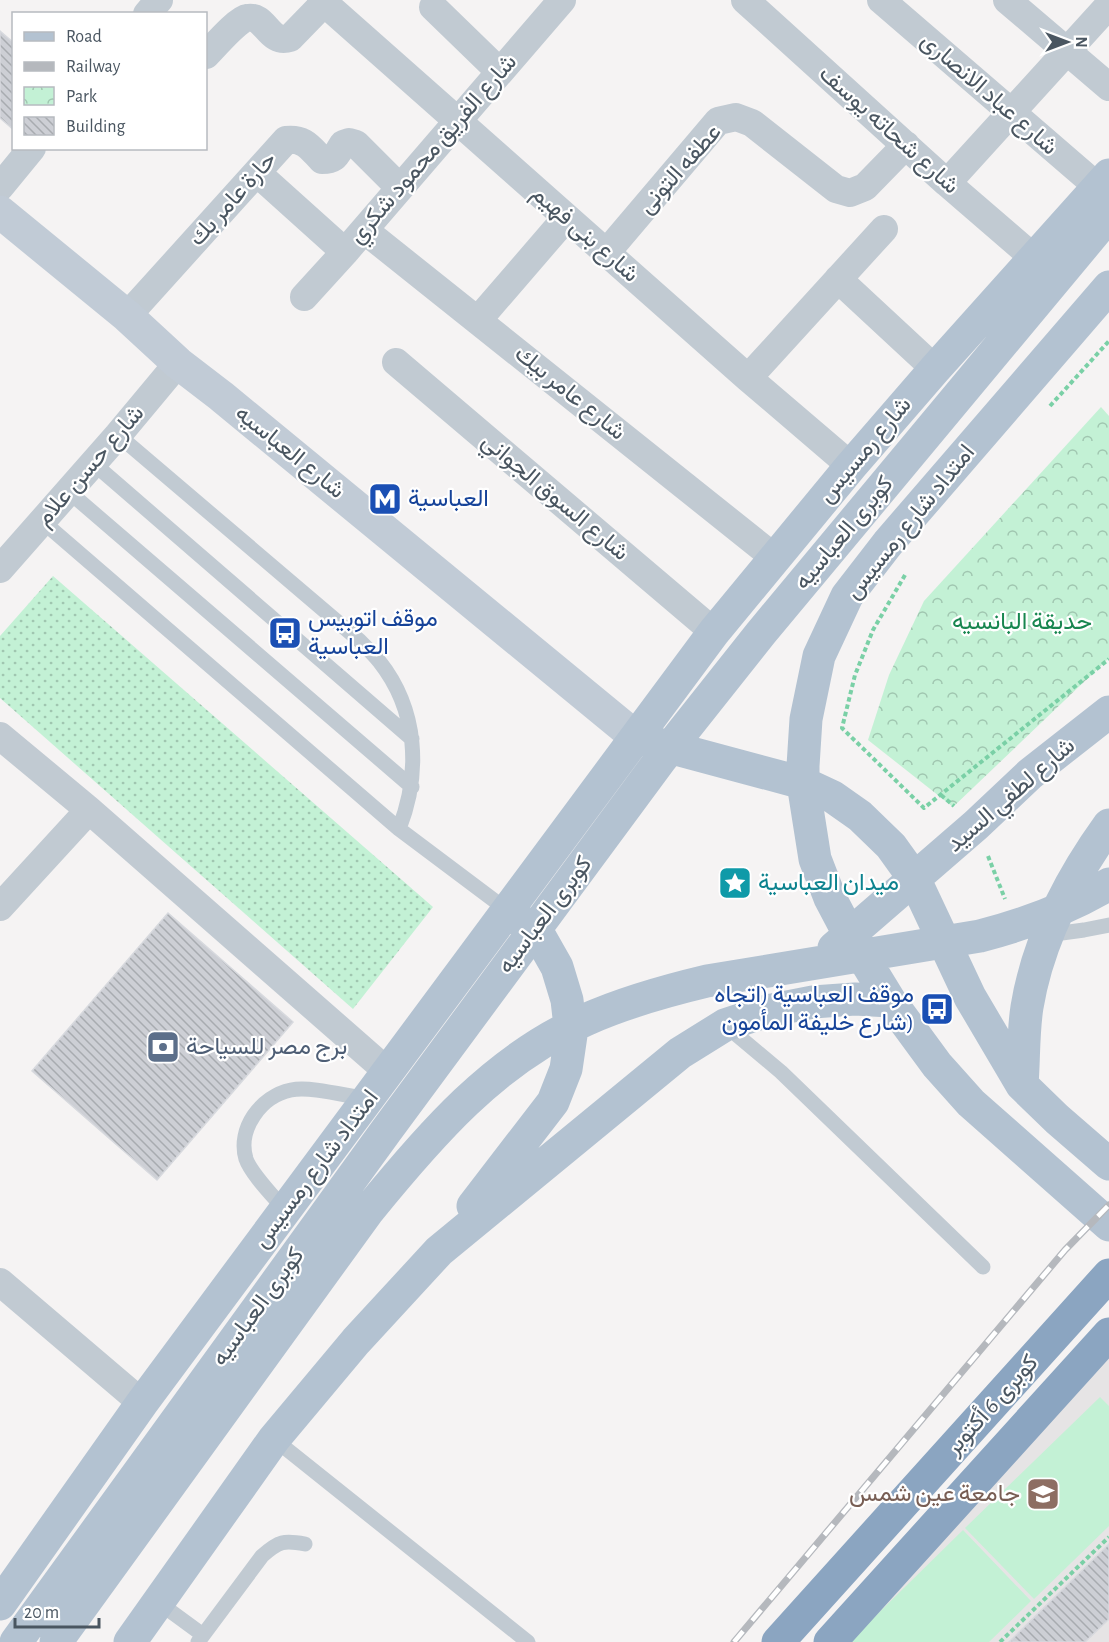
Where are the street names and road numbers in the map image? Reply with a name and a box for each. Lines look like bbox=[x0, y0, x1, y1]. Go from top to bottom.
street label: شارع عباد الانصارى bbox=[914, 28, 1062, 162]
street label: شارع الفريق محمود شكري bbox=[344, 50, 526, 252]
street label: شارع شحاته يوسف bbox=[813, 61, 963, 201]
street label: عطفه التونى bbox=[634, 120, 728, 220]
street label: حارة عامر بك bbox=[185, 147, 283, 252]
street label: شارع بنى فهيم bbox=[525, 181, 643, 289]
street label: شارع عامر بيك bbox=[508, 341, 630, 447]
street label: شارع رمسيس bbox=[814, 392, 918, 509]
street label: شارع حسن علام bbox=[31, 401, 151, 533]
street label: شارع العباسيه bbox=[229, 401, 349, 506]
street label: شارع السوق الجواني bbox=[473, 429, 633, 570]
street label: امتداد شارع رمسيس bbox=[841, 440, 982, 606]
street label: كوبرى العباسيه bbox=[790, 472, 900, 595]
street label: شارع لطفي السيد bbox=[942, 733, 1084, 861]
street label: كوبرى العباسيه bbox=[493, 852, 598, 979]
street label: امتداد شارع رمسيس bbox=[249, 1086, 385, 1254]
street label: كوبرى العباسيه bbox=[207, 1244, 310, 1372]
street label: كوبرى 6 أكتوبر bbox=[938, 1348, 1044, 1462]

